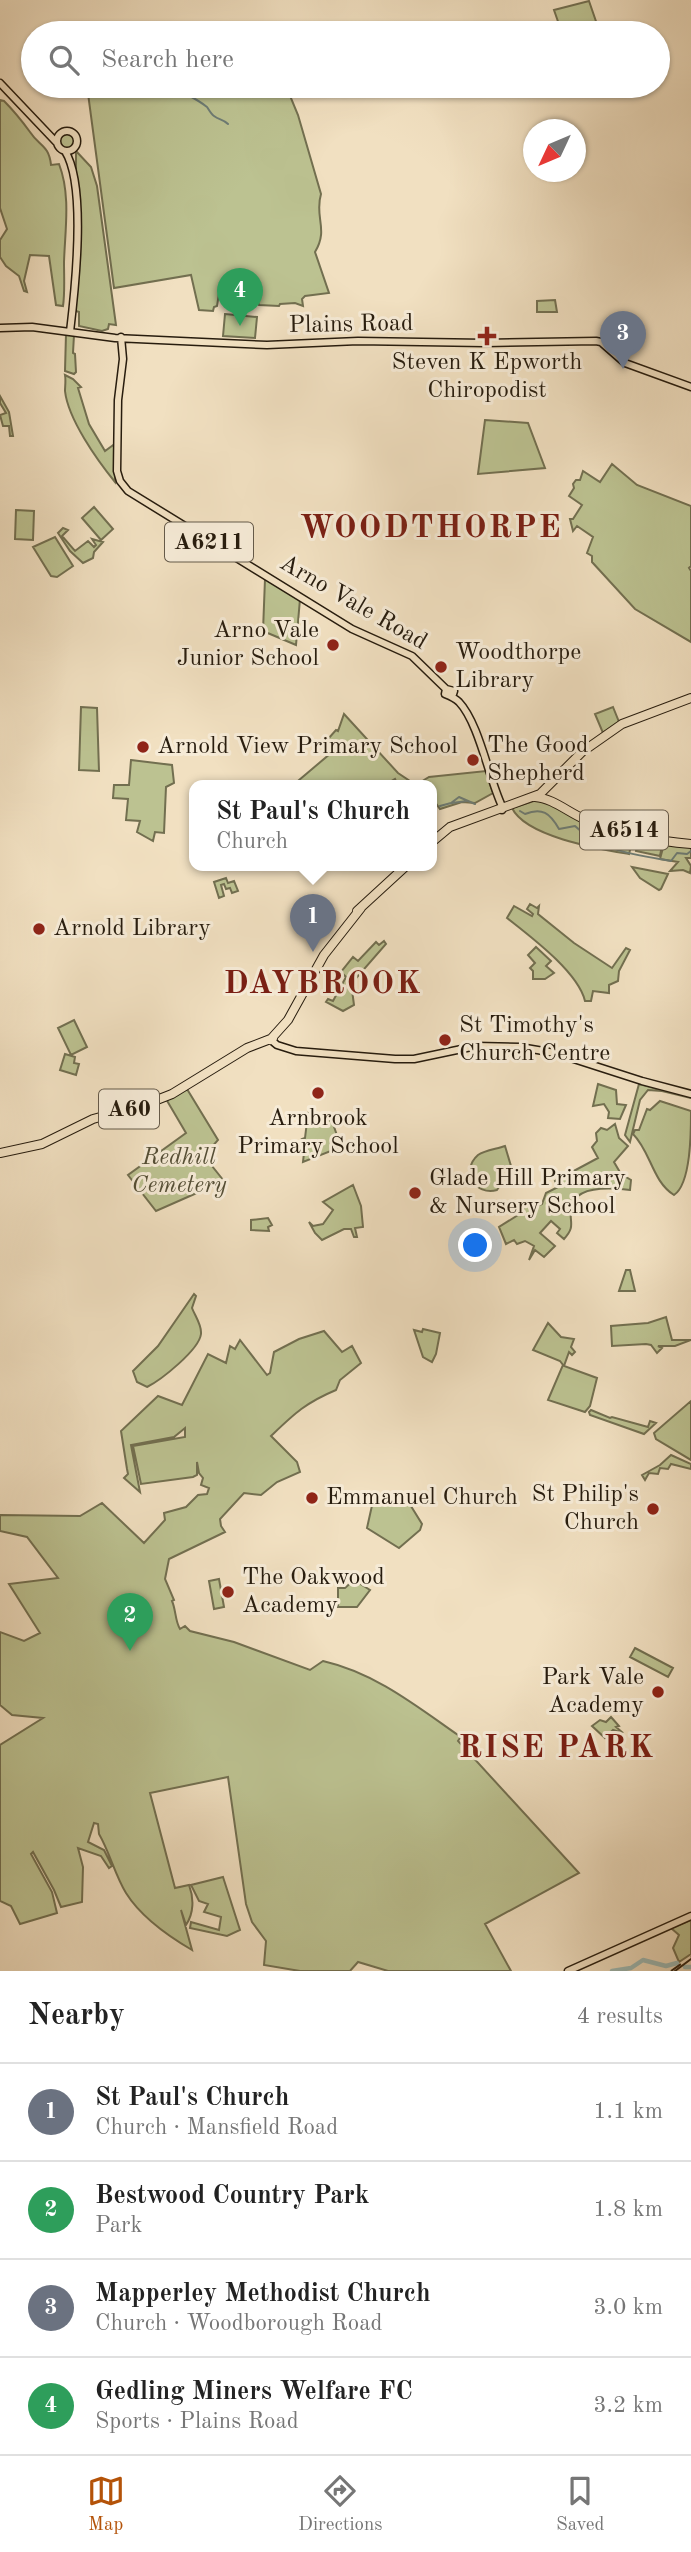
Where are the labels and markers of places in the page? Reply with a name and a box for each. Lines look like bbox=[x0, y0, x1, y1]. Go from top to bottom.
pin: 4 bbox=[217, 268, 263, 326]
pin: 3 bbox=[600, 311, 646, 369]
marker: Steven K Epworth Chiropodist bbox=[477, 326, 497, 346]
place label: Steven K Epworth Chiropodist bbox=[392, 351, 582, 403]
place label: Arno Vale Junior School bbox=[177, 619, 319, 671]
marker: Arno Vale Junior School bbox=[325, 637, 341, 653]
place label: Woodthorpe Library bbox=[455, 641, 581, 693]
marker: Woodthorpe Library bbox=[433, 659, 449, 675]
place label: The Good Shepherd bbox=[487, 734, 589, 786]
place label: Arnold View Primary School bbox=[157, 735, 458, 759]
marker: Arnold View Primary School bbox=[135, 739, 151, 755]
marker: The Good Shepherd bbox=[465, 752, 481, 768]
pin: 1 bbox=[290, 894, 336, 952]
place label: Arnold Library bbox=[53, 917, 211, 941]
marker: Arnold Library bbox=[31, 921, 47, 937]
place label: St Timothy's Church Centre bbox=[459, 1014, 610, 1066]
marker: St Timothy's Church Centre bbox=[437, 1032, 453, 1048]
marker: Arnbrook Primary School bbox=[310, 1085, 326, 1101]
place label: Arnbrook Primary School bbox=[237, 1107, 399, 1159]
place label: Glade Hill Primary & Nursery School bbox=[429, 1167, 626, 1219]
marker: Glade Hill Primary & Nursery School bbox=[407, 1185, 423, 1201]
place label: St Philip's Church bbox=[532, 1483, 639, 1535]
place label: Emmanuel Church bbox=[326, 1486, 518, 1510]
marker: Emmanuel Church bbox=[304, 1490, 320, 1506]
marker: St Philip's Church bbox=[645, 1501, 661, 1517]
place label: The Oakwood Academy bbox=[242, 1566, 385, 1618]
marker: The Oakwood Academy bbox=[220, 1584, 236, 1600]
pin: 2 bbox=[107, 1593, 153, 1651]
place label: Park Vale Academy bbox=[542, 1666, 644, 1718]
marker: Park Vale Academy bbox=[650, 1684, 666, 1700]

